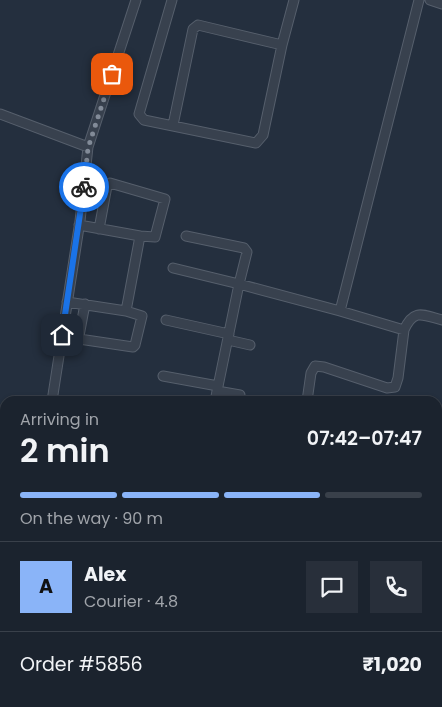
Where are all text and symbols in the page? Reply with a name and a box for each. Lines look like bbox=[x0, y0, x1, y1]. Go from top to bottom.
pin bbox=[91, 53, 133, 95]
icon: bag bbox=[98, 60, 126, 88]
courier bbox=[59, 162, 109, 212]
icon: bike bbox=[70, 173, 98, 201]
pin bbox=[41, 314, 83, 356]
icon: home bbox=[48, 321, 76, 349]
text: Arriving in bbox=[20, 408, 99, 431]
text: 07:42–07:47 bbox=[307, 425, 422, 452]
text: 2 min bbox=[20, 428, 110, 473]
text: On the way · 90 m bbox=[20, 507, 163, 530]
text: Alex bbox=[84, 561, 126, 588]
button: chat bbox=[306, 561, 358, 613]
button: phone bbox=[370, 561, 422, 613]
text: A bbox=[39, 573, 53, 600]
text: Courier · 4.8 bbox=[84, 590, 178, 613]
text: Order #5856 bbox=[20, 651, 143, 678]
text: ₹1,020 bbox=[362, 651, 422, 678]

